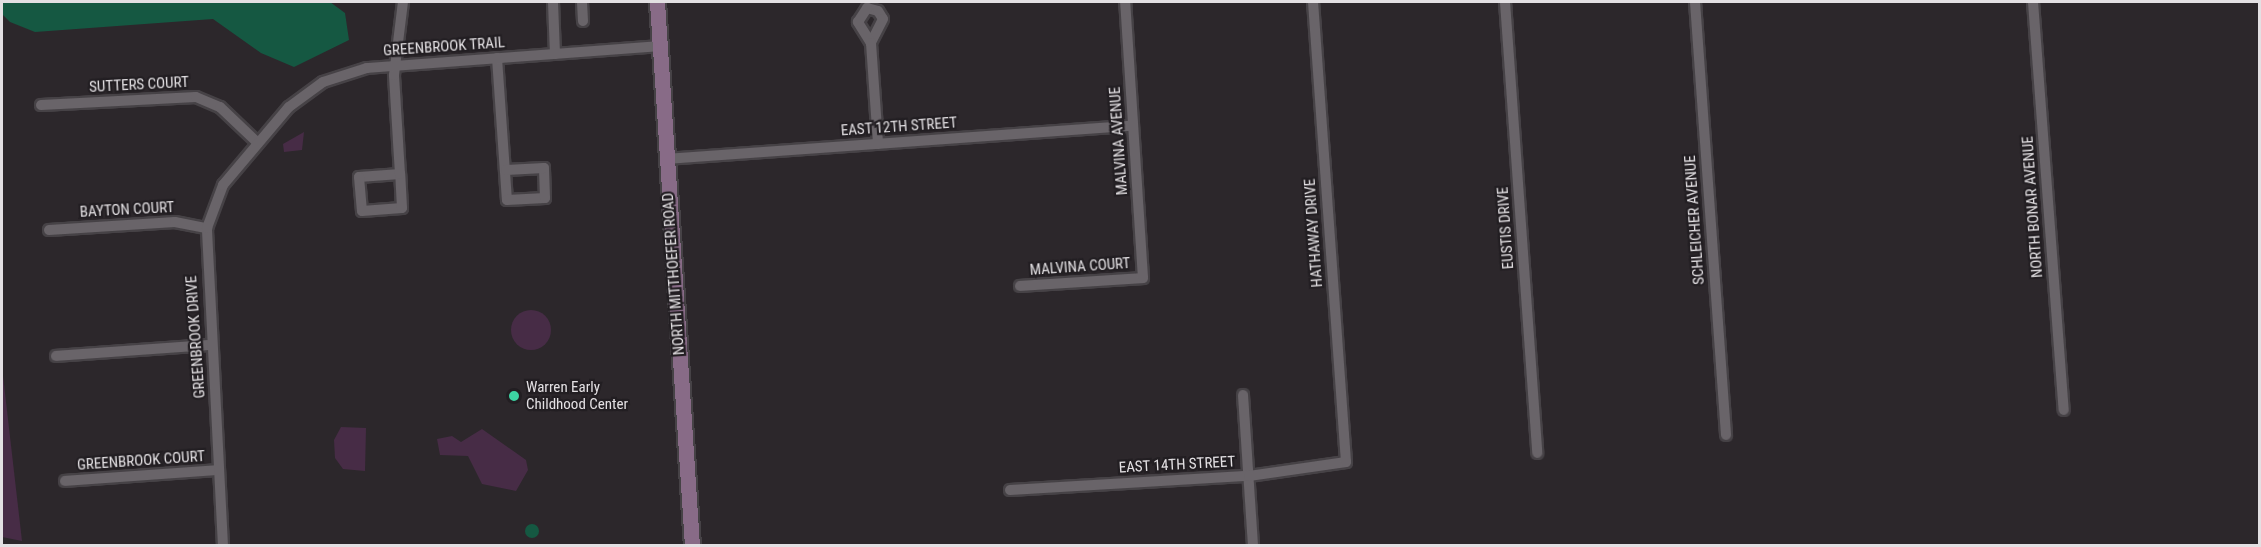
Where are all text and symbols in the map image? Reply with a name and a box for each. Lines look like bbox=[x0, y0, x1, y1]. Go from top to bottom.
street label: GREENBROOK TRAIL bbox=[382, 34, 506, 60]
street label: SUTTERS COURT bbox=[89, 73, 189, 97]
street label: MALVINA AVENUE bbox=[1106, 86, 1132, 196]
street label: EAST 12TH STREET bbox=[840, 114, 958, 140]
street label: NORTH BONAR AVENUE bbox=[2019, 136, 2047, 278]
street label: SCHLEICHER AVENUE bbox=[1682, 155, 1708, 285]
street label: HATHAWAY DRIVE bbox=[1301, 178, 1327, 288]
street label: EUSTIS DRIVE bbox=[1494, 186, 1518, 270]
street label: NORTH MITTHOEFER ROAD bbox=[659, 192, 689, 356]
street label: BAYTON COURT bbox=[79, 199, 175, 221]
street label: MALVINA COURT bbox=[1029, 255, 1131, 279]
street label: GREENBROOK DRIVE bbox=[183, 275, 209, 399]
place label: Warren Early Childhood Center bbox=[526, 378, 628, 413]
marker: Warren Early Childhood Center bbox=[507, 389, 521, 403]
street label: GREENBROOK COURT bbox=[77, 448, 205, 474]
street label: EAST 14TH STREET bbox=[1118, 453, 1236, 477]

